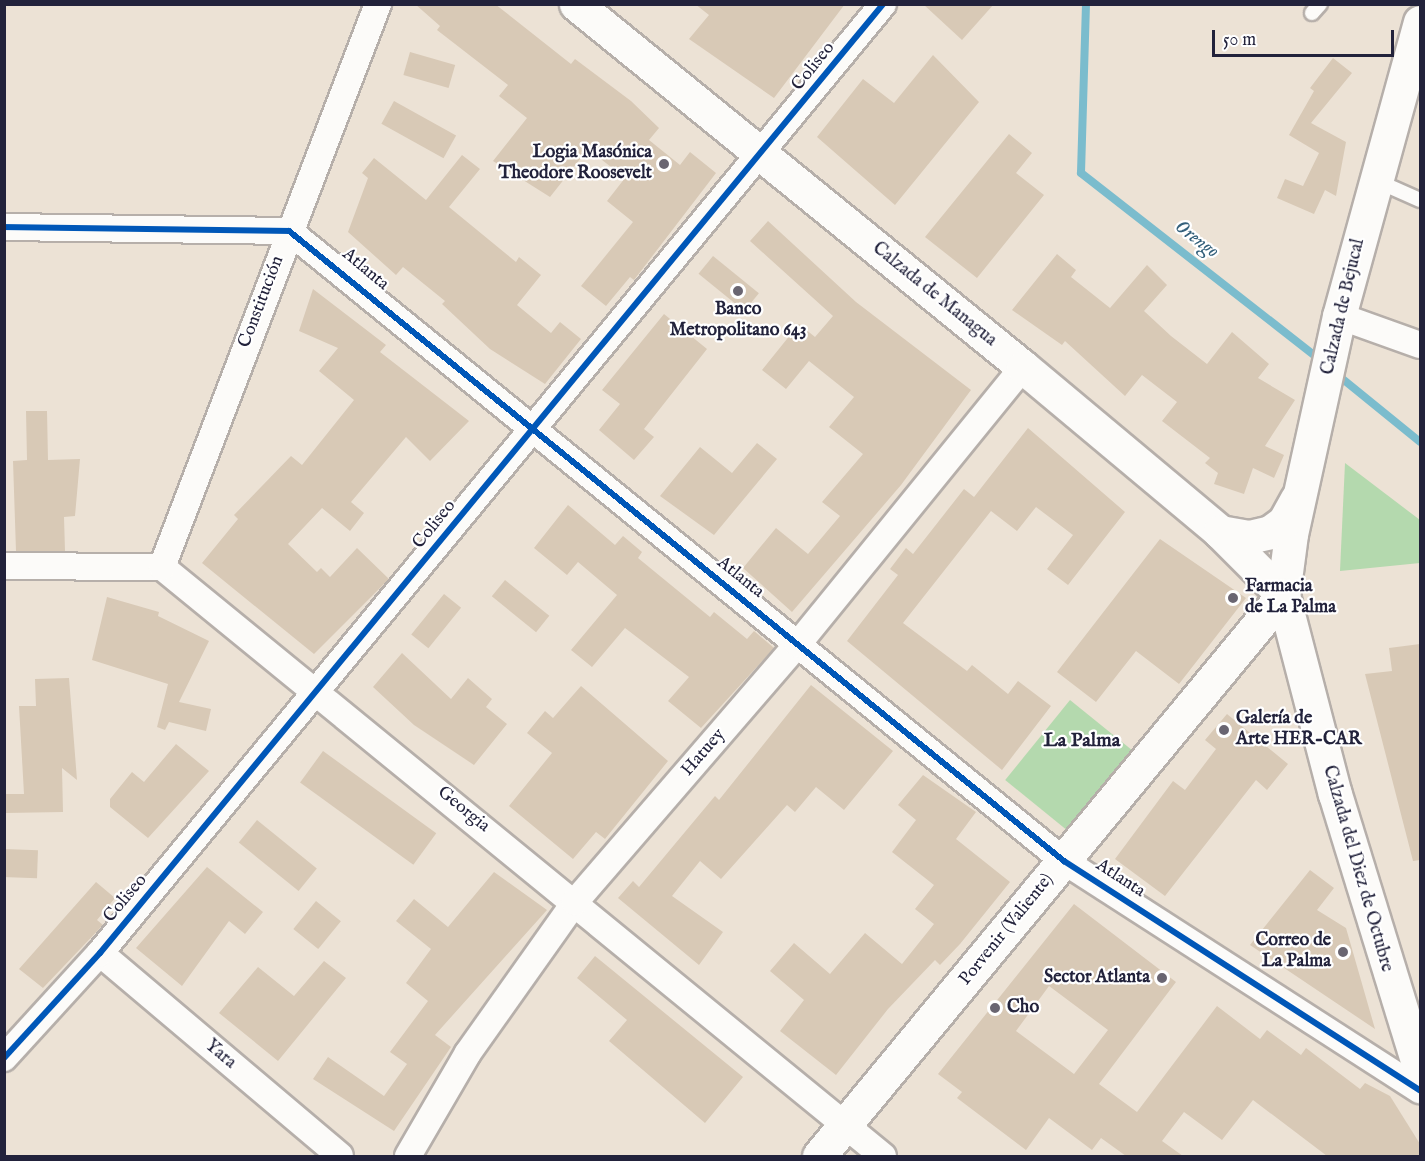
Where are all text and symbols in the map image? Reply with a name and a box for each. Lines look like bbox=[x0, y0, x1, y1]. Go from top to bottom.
scale bar bbox=[1215, 18, 1396, 56]
text: 50 m bbox=[1223, 29, 1256, 52]
street label: Coliseo bbox=[788, 38, 840, 96]
place label: Logia Masónica Theodore Roosevelt bbox=[498, 143, 652, 186]
marker: Logia Masónica Theodore Roosevelt bbox=[657, 157, 671, 171]
water label: Orengo bbox=[1170, 215, 1224, 263]
street label: Calzada de Bejucal bbox=[1318, 237, 1370, 377]
street label: Calzada de Managua bbox=[867, 238, 1001, 352]
street label: Atlanta bbox=[337, 244, 393, 296]
street label: Constitución bbox=[235, 253, 289, 351]
marker: Banco Metropolitano 643 bbox=[731, 284, 745, 298]
place label: Banco Metropolitano 643 bbox=[670, 300, 806, 342]
street label: Coliseo bbox=[409, 496, 461, 554]
street label: Atlanta bbox=[712, 552, 768, 604]
place label: Farmacia de La Palma bbox=[1245, 577, 1336, 620]
marker: Farmacia de La Palma bbox=[1226, 591, 1240, 605]
place label: Galería de Arte HER-CAR bbox=[1236, 709, 1362, 752]
marker: Galería de Arte HER-CAR bbox=[1217, 723, 1231, 737]
street label: Hatuey bbox=[678, 725, 730, 781]
district label: La Palma bbox=[1044, 728, 1120, 752]
street label: Calzada del Diez de Octubre bbox=[1317, 763, 1397, 975]
street label: Georgia bbox=[432, 782, 494, 838]
street label: Atlanta bbox=[1091, 855, 1149, 903]
street label: Coliseo bbox=[100, 870, 152, 928]
street label: Porvenir (Valiente) bbox=[955, 870, 1059, 990]
place label: Correo de La Palma bbox=[1256, 931, 1331, 974]
marker: Correo de La Palma bbox=[1336, 945, 1350, 959]
place label: Sector Atlanta bbox=[1044, 967, 1150, 989]
marker: Sector Atlanta bbox=[1155, 971, 1169, 985]
place label: Cho bbox=[1007, 997, 1039, 1019]
marker: Cho bbox=[988, 1001, 1002, 1015]
street label: Yara bbox=[200, 1036, 240, 1074]

